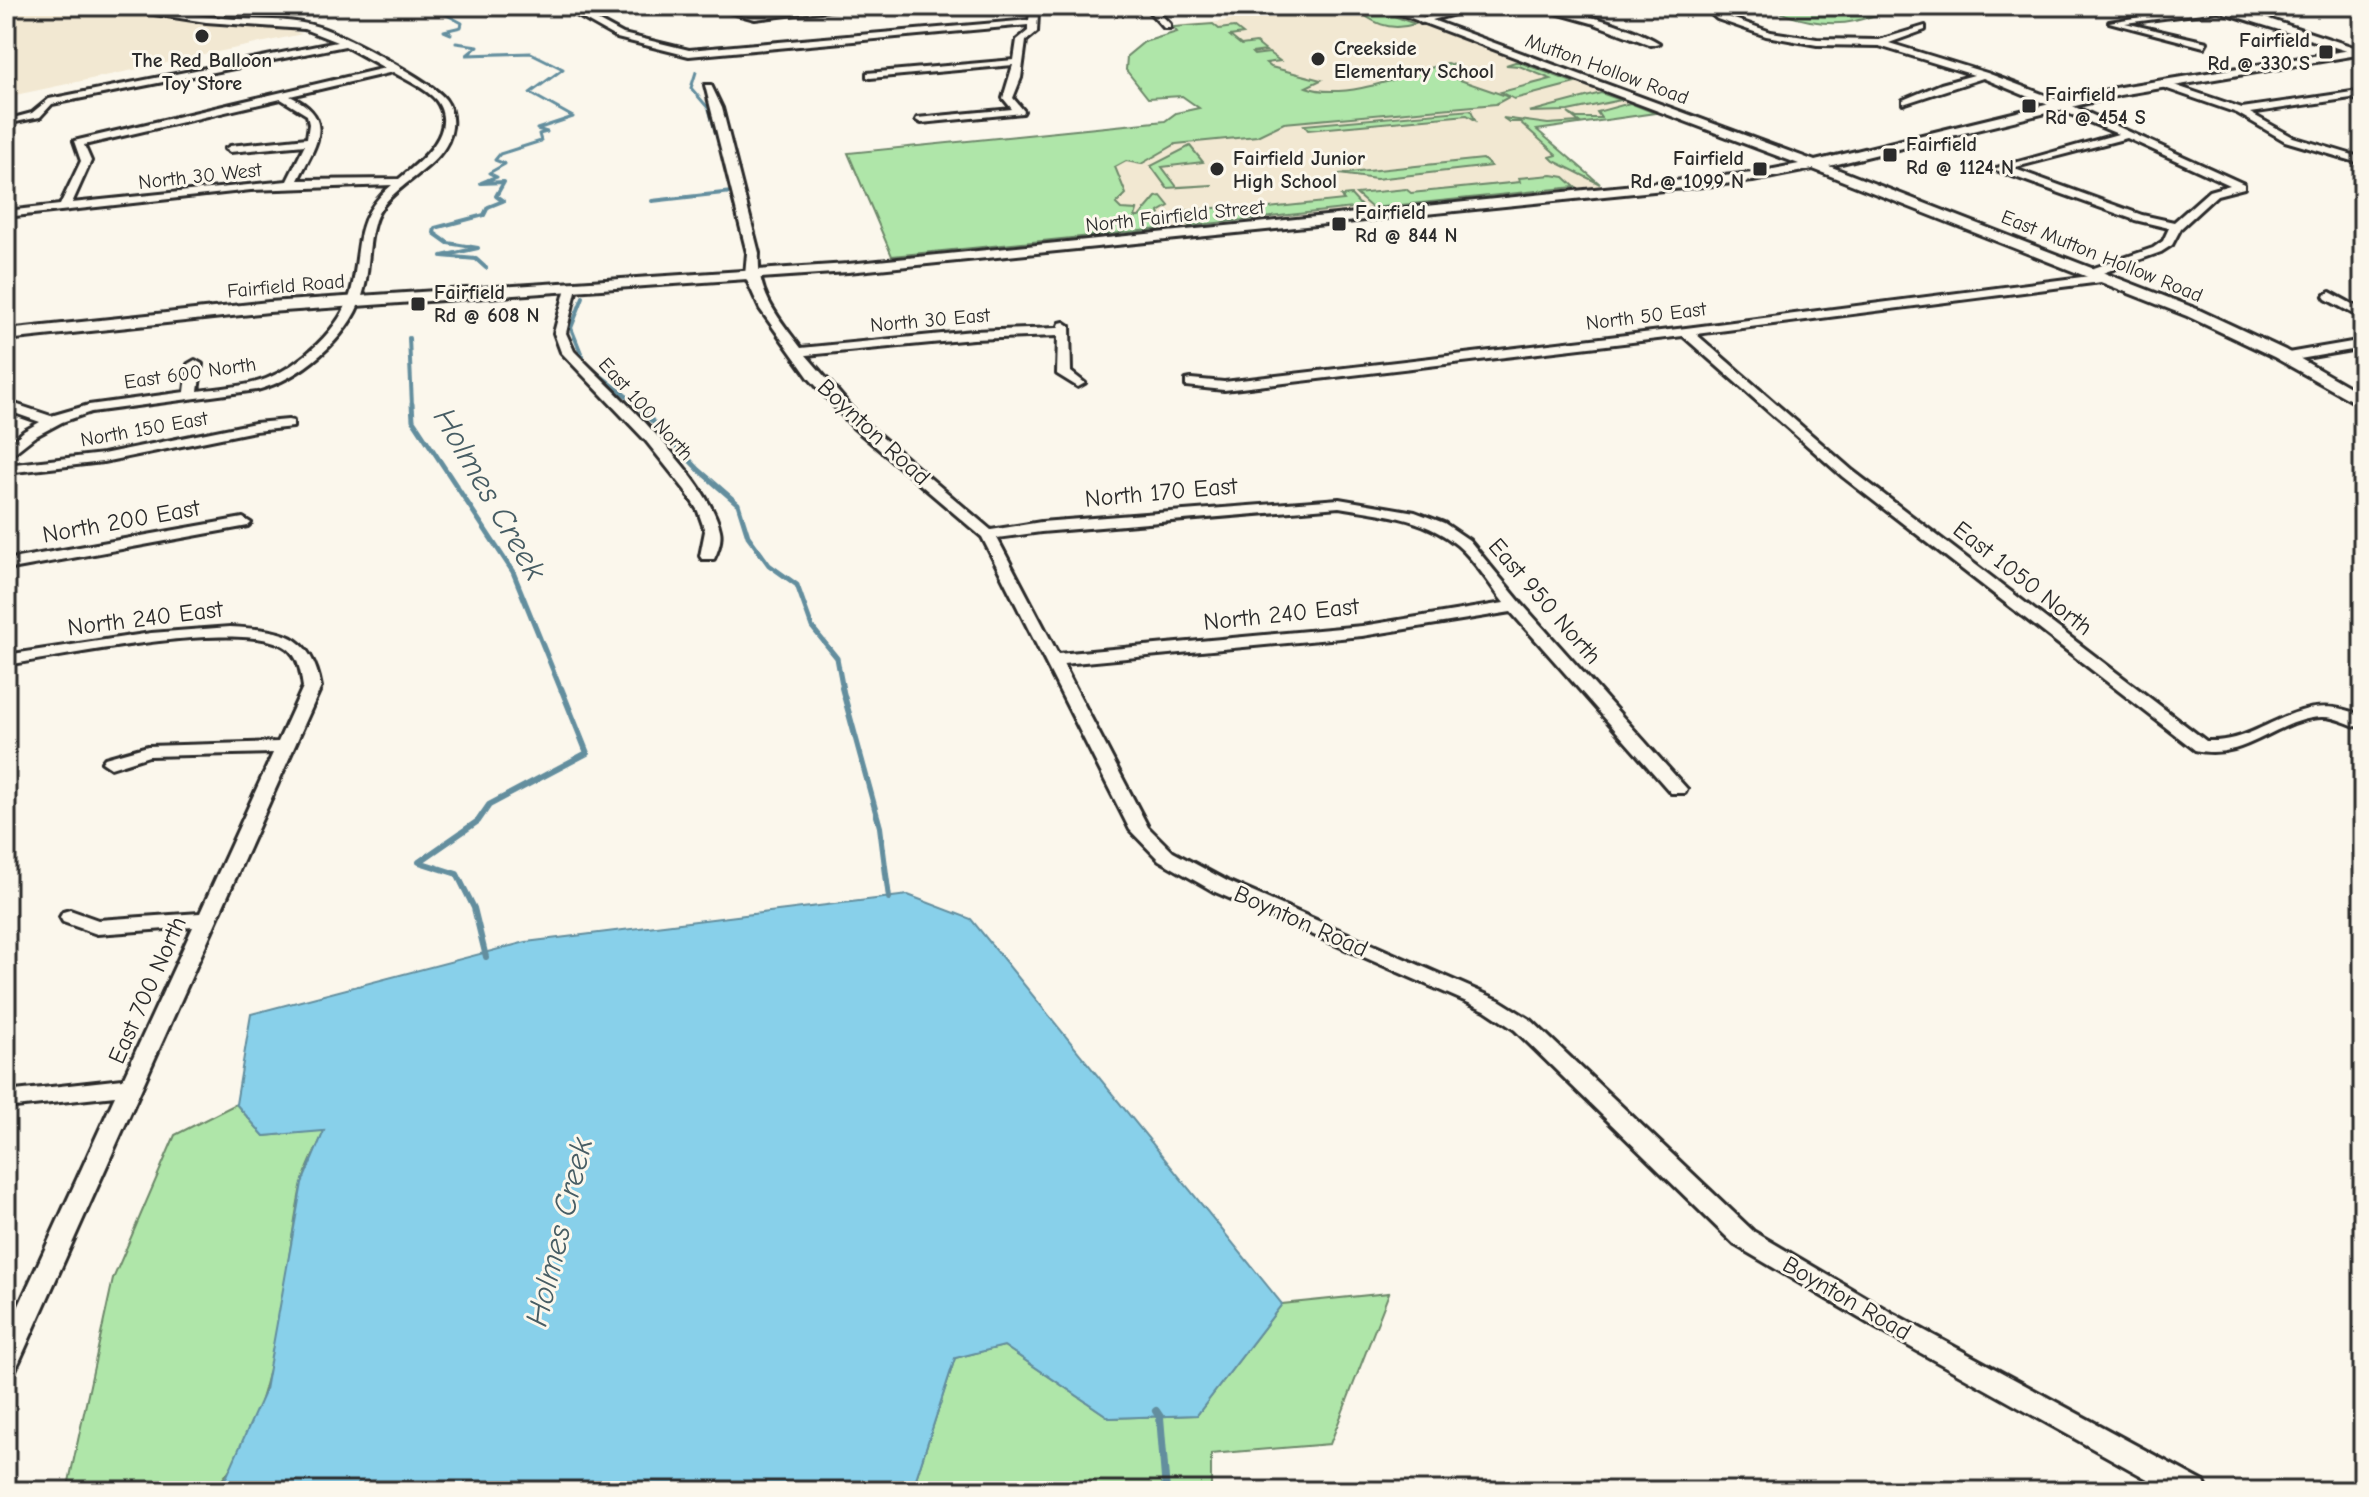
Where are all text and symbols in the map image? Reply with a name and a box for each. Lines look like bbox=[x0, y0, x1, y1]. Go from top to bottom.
marker: The Red Balloon Toy Store bbox=[193, 27, 211, 45]
street label: Mutton Hollow Road bbox=[1522, 29, 1692, 109]
place label: Fairfield Rd @ 330 S bbox=[2207, 29, 2310, 75]
place label: Creekside Elementary School bbox=[1334, 37, 1494, 83]
marker: Fairfield Rd @ 330 S bbox=[2317, 43, 2335, 61]
place label: The Red Balloon Toy Store bbox=[132, 49, 272, 95]
marker: Creekside Elementary School bbox=[1309, 50, 1327, 68]
place label: Fairfield Rd @ 454 S bbox=[2045, 83, 2146, 129]
marker: Fairfield Rd @ 454 S bbox=[2020, 97, 2038, 115]
place label: Fairfield Rd @ 1124 N bbox=[1906, 133, 2014, 179]
marker: Fairfield Rd @ 1124 N bbox=[1881, 146, 1899, 164]
place label: Fairfield Junior High School bbox=[1233, 147, 1365, 193]
place label: Fairfield Rd @ 1099 N bbox=[1630, 147, 1744, 193]
street label: North 30 West bbox=[137, 158, 264, 194]
marker: Fairfield Junior High School bbox=[1208, 160, 1226, 178]
marker: Fairfield Rd @ 1099 N bbox=[1751, 160, 1769, 178]
street label: North Fairfield Street bbox=[1084, 195, 1267, 237]
place label: Fairfield Rd @ 844 N bbox=[1355, 201, 1457, 247]
street label: East Mutton Hollow Road bbox=[1998, 205, 2206, 307]
marker: Fairfield Rd @ 844 N bbox=[1330, 215, 1348, 233]
street label: Fairfield Road bbox=[226, 269, 346, 303]
place label: Fairfield Rd @ 608 N bbox=[434, 281, 540, 327]
marker: Fairfield Rd @ 608 N bbox=[409, 295, 427, 313]
street label: North 50 East bbox=[1585, 297, 1709, 335]
street label: North 30 East bbox=[869, 303, 992, 337]
street label: East 600 North bbox=[122, 352, 258, 394]
street label: East 100 North bbox=[594, 353, 698, 465]
street label: Boynton Road bbox=[812, 373, 936, 491]
water label: Holmes Creek bbox=[426, 401, 554, 587]
street label: North 150 East bbox=[79, 406, 211, 452]
street label: North 170 East bbox=[1084, 471, 1240, 513]
street label: North 200 East bbox=[40, 493, 203, 549]
street label: East 1050 North bbox=[1948, 515, 2098, 641]
street label: East 950 North bbox=[1483, 532, 1607, 670]
street label: North 240 East bbox=[1202, 592, 1361, 636]
street label: North 240 East bbox=[66, 594, 225, 641]
street label: Boynton Road bbox=[1230, 879, 1372, 963]
street label: East 700 North bbox=[102, 912, 192, 1068]
water label: Holmes Creek bbox=[518, 1134, 600, 1330]
street label: Boynton Road bbox=[1778, 1250, 1916, 1346]

